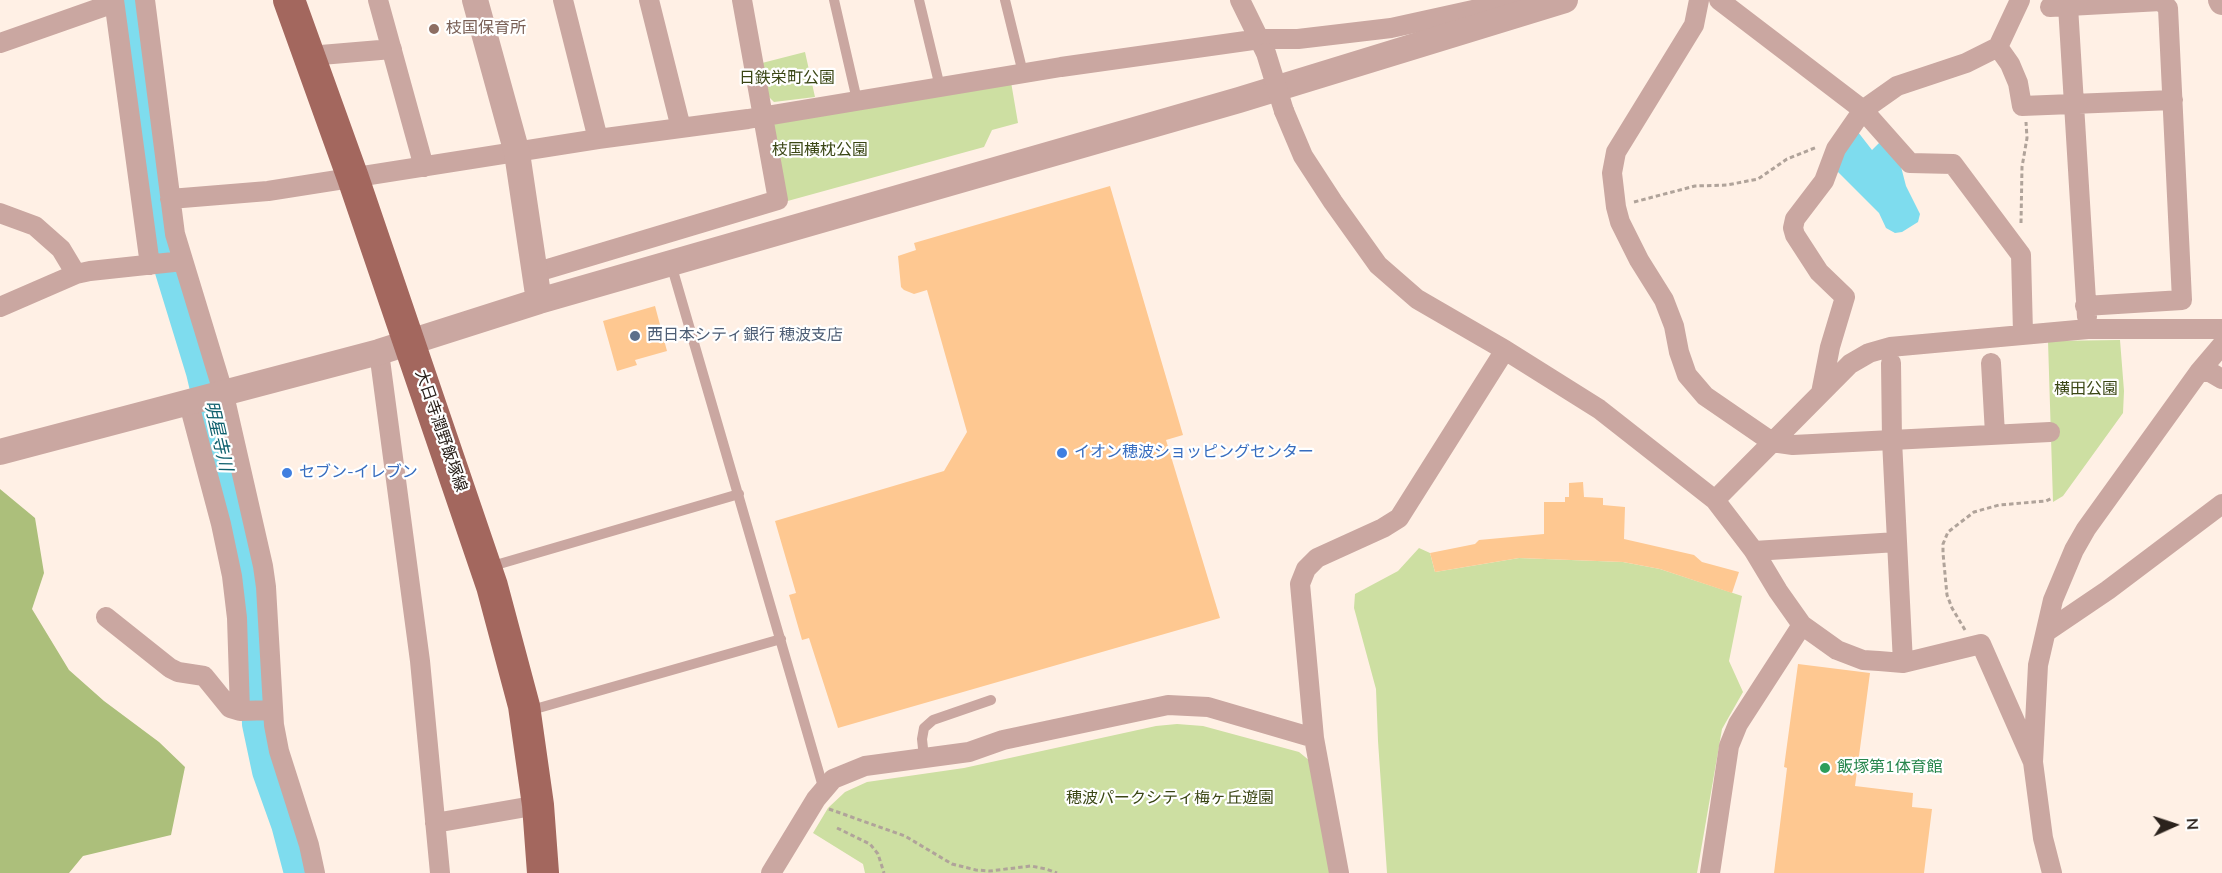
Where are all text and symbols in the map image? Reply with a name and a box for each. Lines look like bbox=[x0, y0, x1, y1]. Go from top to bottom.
place label: 枝国保育所 bbox=[446, 19, 526, 39]
marker: 枝国保育所 bbox=[427, 22, 441, 36]
park label: 日鉄栄町公園 bbox=[739, 69, 835, 89]
park label: 枝国横枕公園 bbox=[772, 141, 868, 161]
place label: 西日本シティ銀行 穂波支店 bbox=[647, 326, 843, 346]
marker: 西日本シティ銀行 穂波支店 bbox=[628, 329, 642, 343]
street label: 大日寺潤野飯塚線 bbox=[410, 367, 470, 495]
park label: 横田公園 bbox=[2054, 380, 2118, 400]
water label: 明星寺川 bbox=[198, 398, 236, 474]
place label: イオン穂波ショッピングセンター bbox=[1074, 443, 1314, 463]
marker: イオン穂波ショッピングセンター bbox=[1055, 446, 1069, 460]
place label: セブン-イレブン bbox=[299, 463, 418, 483]
marker: セブン-イレブン bbox=[280, 466, 294, 480]
place label: 飯塚第1体育館 bbox=[1837, 758, 1943, 778]
marker: 飯塚第1体育館 bbox=[1818, 761, 1832, 775]
park label: 穂波パークシティ梅ヶ丘遊園 bbox=[1066, 789, 1274, 809]
north arrow bbox=[2144, 795, 2204, 855]
text: N bbox=[2181, 818, 2203, 831]

